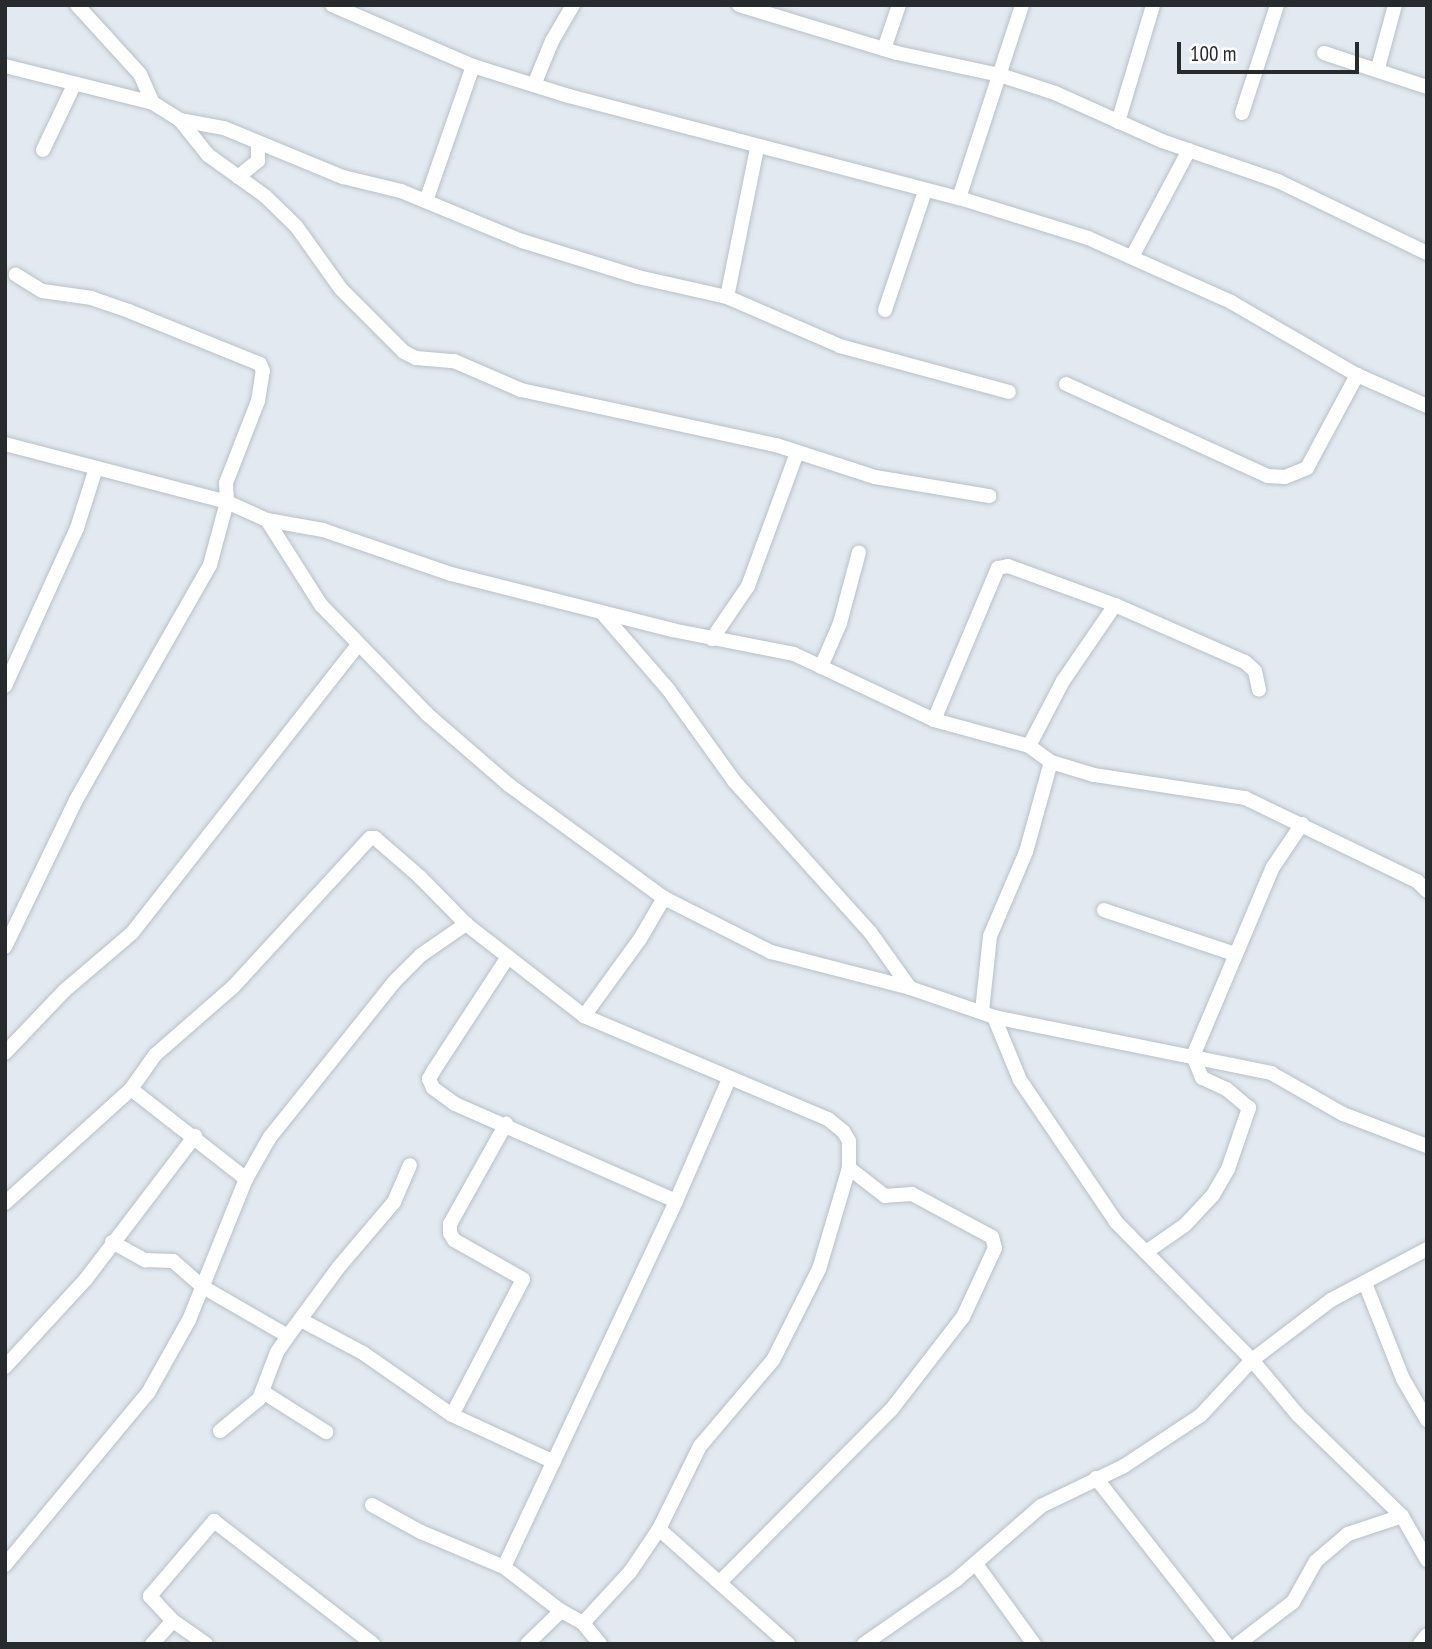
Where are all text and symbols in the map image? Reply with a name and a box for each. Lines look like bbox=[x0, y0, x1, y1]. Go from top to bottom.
scale bar bbox=[1180, 28, 1362, 72]
text: 100 m bbox=[1190, 40, 1236, 67]

